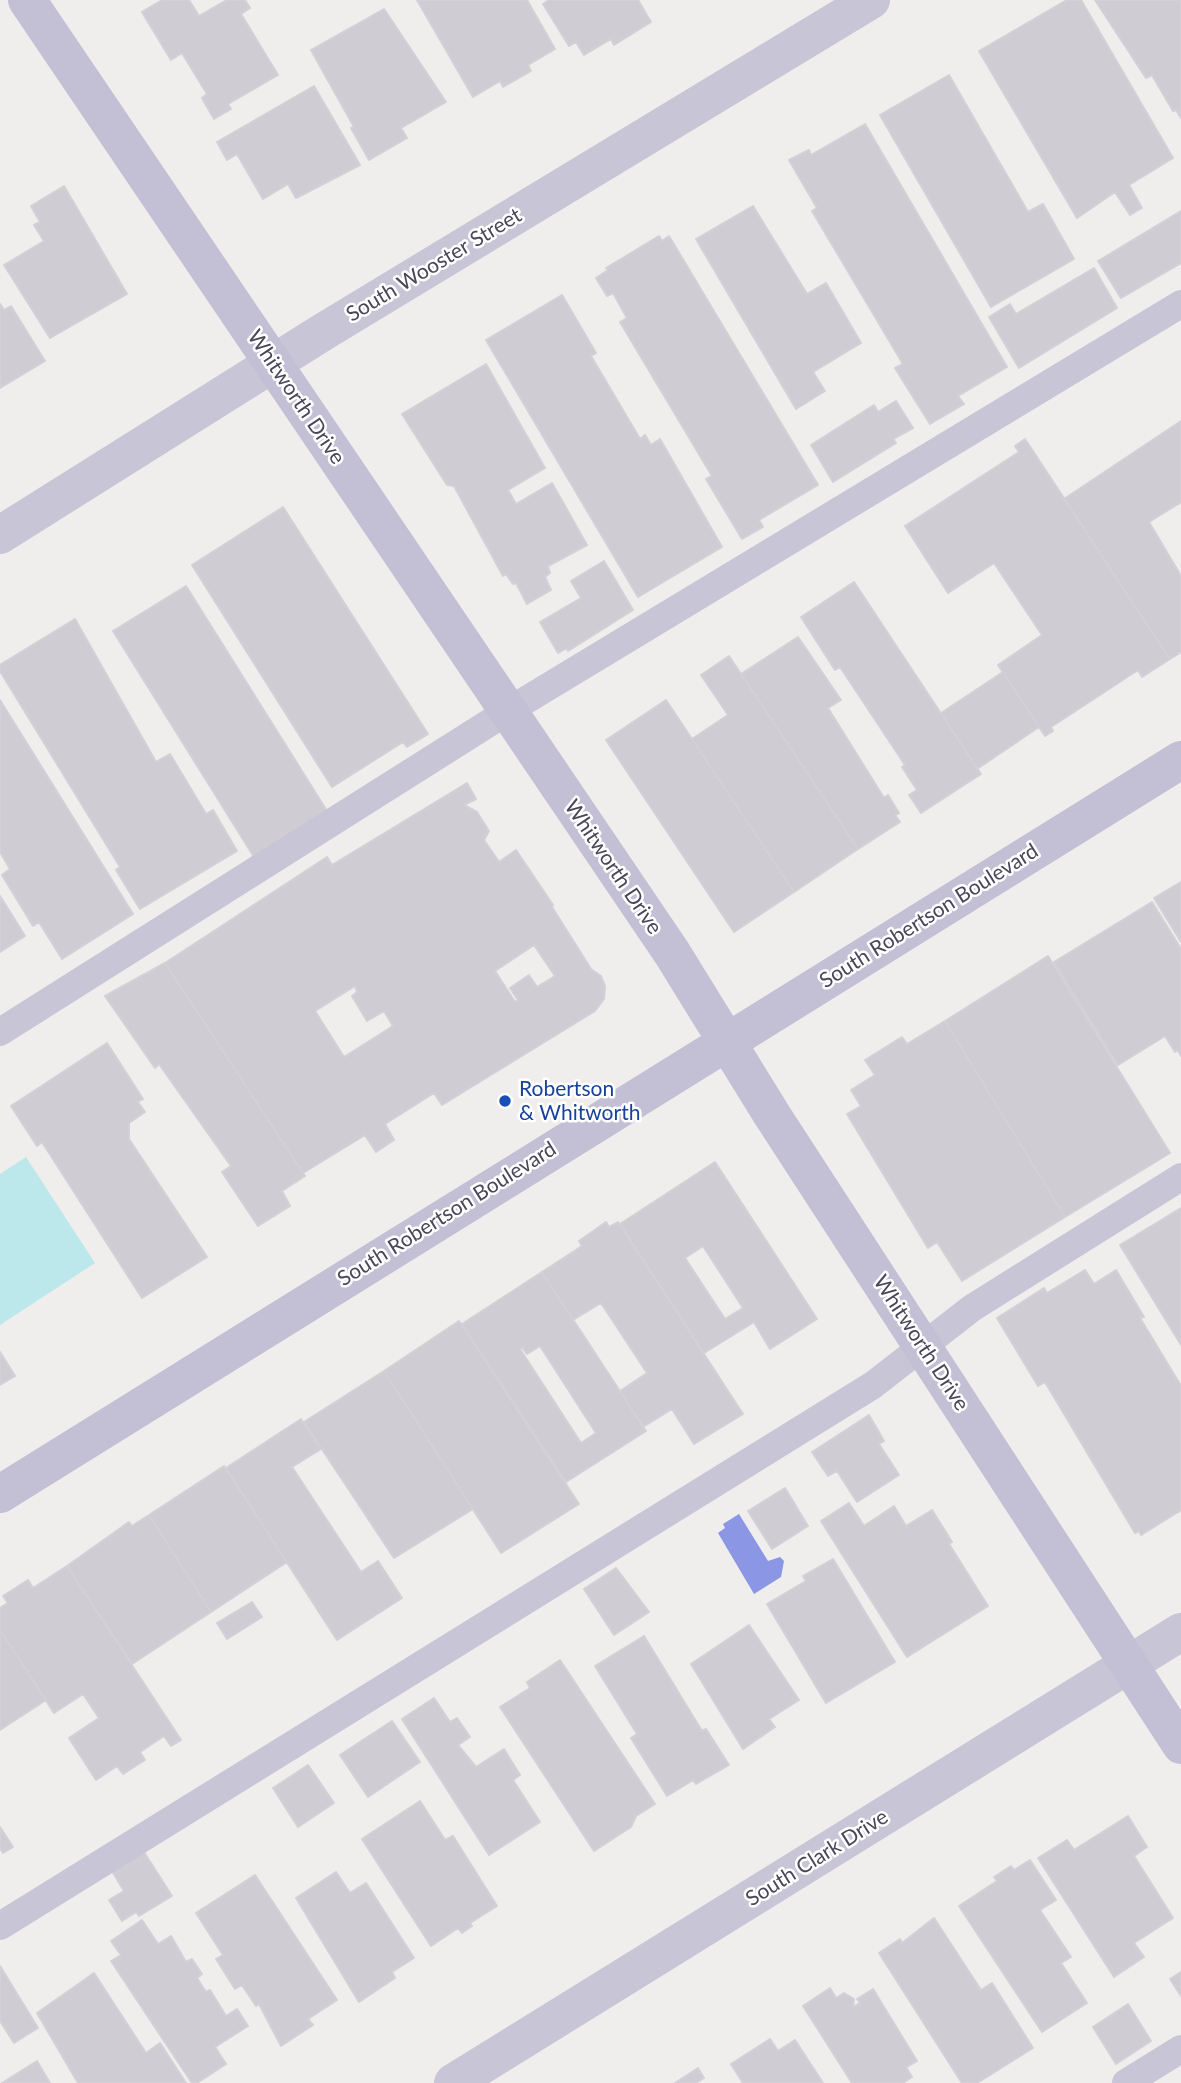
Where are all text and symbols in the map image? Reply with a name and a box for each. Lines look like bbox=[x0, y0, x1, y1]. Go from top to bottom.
street label: South Wooster Street bbox=[342, 203, 526, 327]
street label: Whitworth Drive bbox=[242, 325, 350, 469]
street label: Whitworth Drive bbox=[559, 795, 667, 939]
street label: South Robertson Boulevard bbox=[815, 838, 1043, 994]
place label: Robertson & Whitworth bbox=[519, 1076, 640, 1126]
marker: Robertson & Whitworth bbox=[497, 1093, 513, 1109]
street label: South Robertson Boulevard bbox=[333, 1136, 561, 1292]
street label: Whitworth Drive bbox=[868, 1271, 974, 1415]
street label: South Clark Drive bbox=[741, 1804, 893, 1912]

